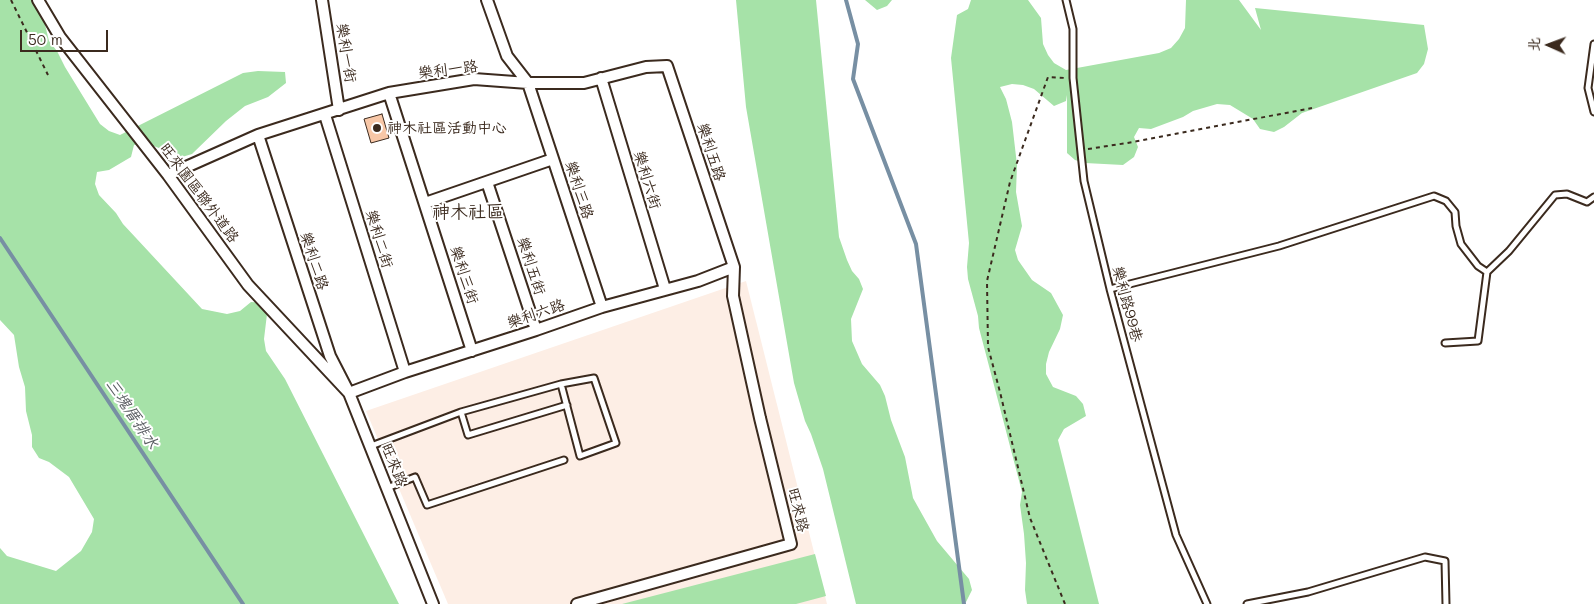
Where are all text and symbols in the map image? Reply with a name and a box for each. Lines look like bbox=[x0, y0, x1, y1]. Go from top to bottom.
scale bar bbox=[22, 20, 110, 52]
north arrow bbox=[1524, 20, 1574, 70]
street label: 樂利一街 bbox=[332, 22, 360, 84]
text: 50 m bbox=[28, 29, 63, 49]
text: 北 bbox=[1524, 37, 1543, 52]
street label: 樂利一路 bbox=[417, 57, 479, 83]
place label: 神木社區活動中心 bbox=[387, 119, 507, 137]
street label: 樂利五路 bbox=[693, 121, 729, 183]
marker: 神木社區活動中心 bbox=[371, 122, 383, 134]
street label: 旺來園區聯外道路 bbox=[156, 140, 242, 246]
street label: 樂利六街 bbox=[630, 149, 664, 211]
street label: 樂利三路 bbox=[561, 159, 597, 221]
district label: 神木社區 bbox=[432, 201, 504, 223]
street label: 樂利二街 bbox=[362, 208, 396, 270]
street label: 樂利二路 bbox=[296, 230, 332, 292]
street label: 樂利五街 bbox=[513, 235, 549, 297]
street label: 樂利三街 bbox=[446, 244, 482, 306]
street label: 樂利路99巷 bbox=[1108, 264, 1146, 344]
street label: 樂利六路 bbox=[505, 296, 567, 332]
water label: 三塊厝排水 bbox=[102, 375, 162, 453]
street label: 旺來路 bbox=[377, 441, 411, 489]
street label: 旺來路 bbox=[784, 486, 812, 534]

